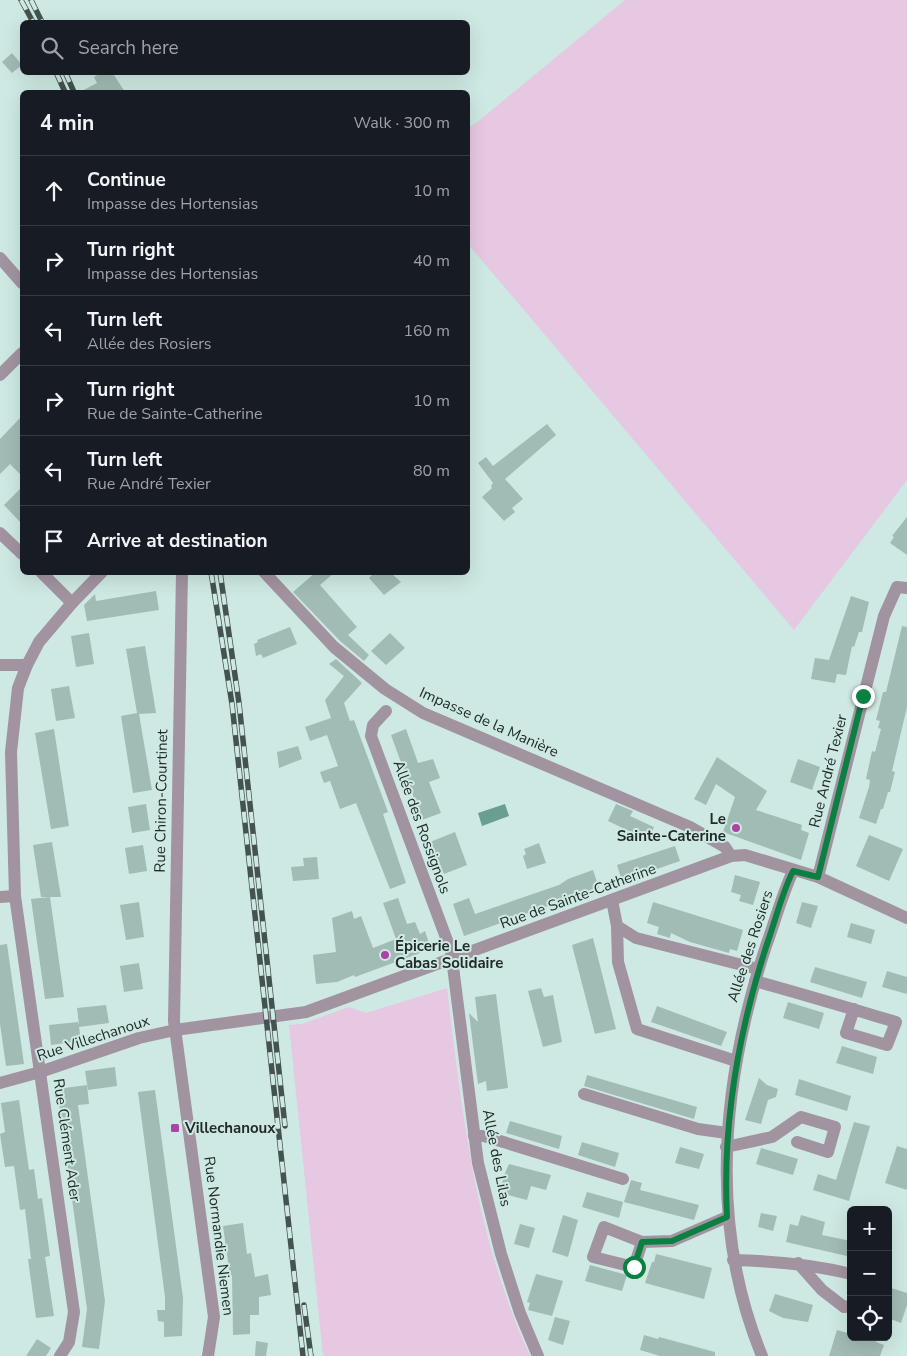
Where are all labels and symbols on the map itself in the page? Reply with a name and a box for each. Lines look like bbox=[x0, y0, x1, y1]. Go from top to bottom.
street label: Impasse de la Manière bbox=[416, 682, 562, 762]
route end bbox=[852, 685, 875, 708]
street label: Rue André Texier bbox=[804, 712, 852, 830]
street label: Rue Chiron-Courtinet bbox=[150, 728, 172, 873]
street label: Allée des Rossignols bbox=[389, 757, 455, 897]
place label: Le Sainte-Caterine bbox=[617, 809, 726, 846]
marker: Le Sainte-Caterine bbox=[730, 822, 742, 834]
street label: Rue de Sainte-Catherine bbox=[497, 858, 659, 934]
street label: Allée des Rosiers bbox=[722, 887, 778, 1005]
place label: Épicerie Le Cabas Solidaire bbox=[395, 936, 503, 973]
marker: Épicerie Le Cabas Solidaire bbox=[379, 949, 391, 961]
street label: Rue Villechanoux bbox=[34, 1010, 152, 1066]
street label: Rue Clément Ader bbox=[48, 1077, 86, 1203]
street label: Allée des Lilas bbox=[478, 1108, 516, 1208]
place label: Villechanoux bbox=[184, 1118, 276, 1138]
marker: Villechanoux bbox=[169, 1122, 181, 1134]
street label: Rue Normandie Niemen bbox=[199, 1155, 239, 1317]
route start bbox=[623, 1256, 646, 1279]

